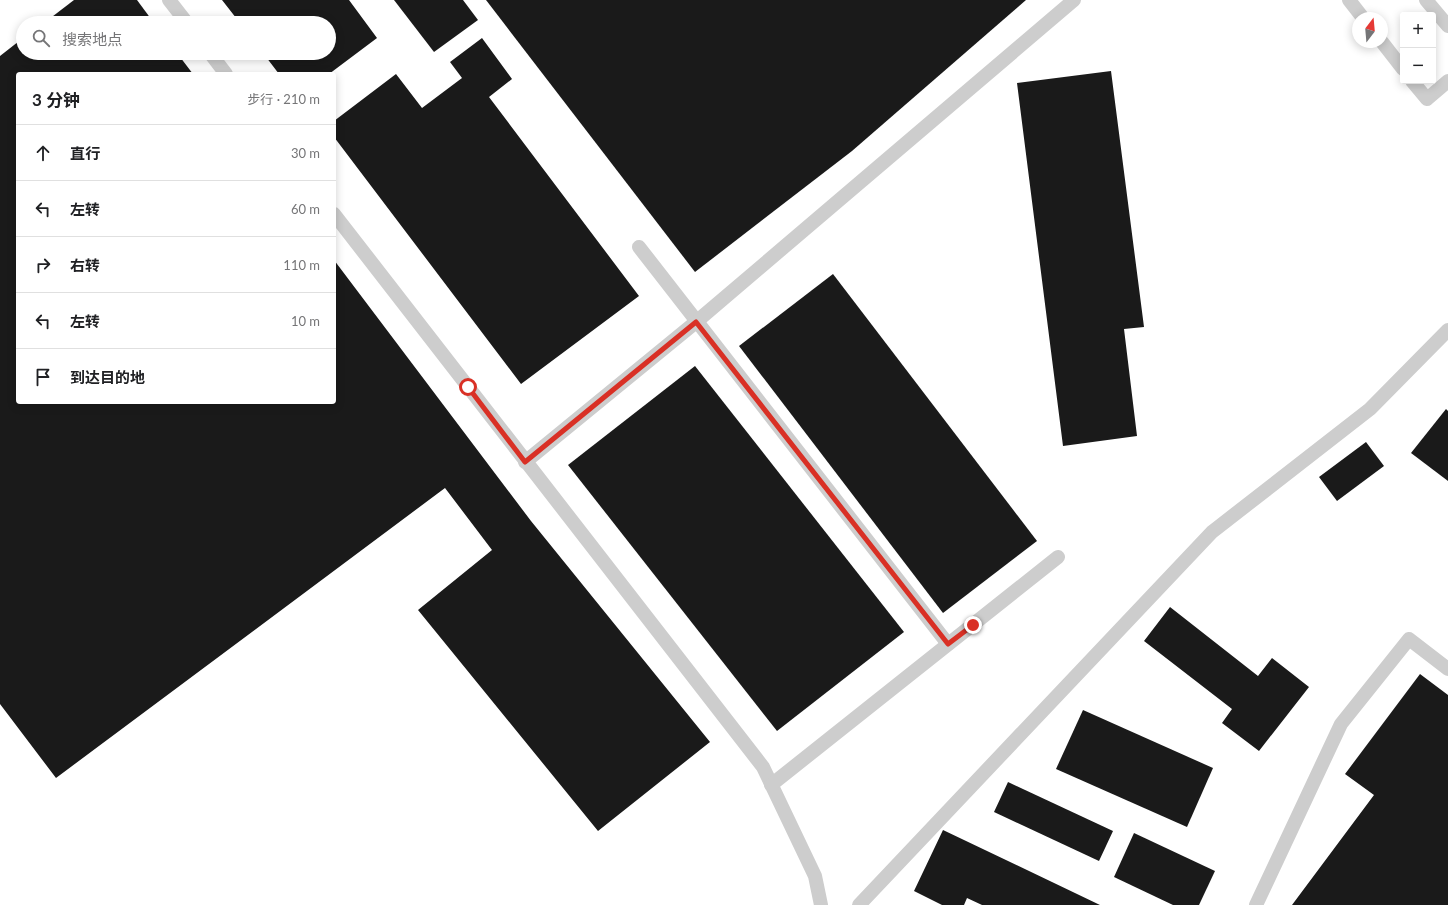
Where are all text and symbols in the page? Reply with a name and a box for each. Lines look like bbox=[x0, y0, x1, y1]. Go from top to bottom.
north arrow bbox=[1352, 12, 1388, 48]
map controls bbox=[1400, 12, 1436, 84]
button: + bbox=[1400, 12, 1436, 48]
search box bbox=[16, 16, 336, 60]
icon: search bbox=[30, 27, 52, 49]
text: 搜索地点 bbox=[62, 30, 122, 48]
button: − bbox=[1400, 48, 1436, 84]
text: 3 分钟 bbox=[32, 89, 80, 110]
text: 步行 · 210 m bbox=[247, 91, 320, 107]
icon: ahead bbox=[32, 142, 54, 164]
text: 直行 bbox=[70, 144, 100, 162]
text: 30 m bbox=[291, 145, 320, 161]
icon: left bbox=[32, 198, 54, 220]
text: 左转 bbox=[70, 200, 100, 218]
text: 60 m bbox=[291, 201, 320, 217]
icon: right bbox=[32, 254, 54, 276]
text: 右转 bbox=[70, 256, 100, 274]
text: 110 m bbox=[283, 257, 320, 273]
icon: left bbox=[32, 310, 54, 332]
text: 左转 bbox=[70, 312, 100, 330]
text: 10 m bbox=[291, 313, 320, 329]
icon: arrive bbox=[32, 366, 54, 388]
text: 到达目的地 bbox=[70, 368, 145, 386]
route start bbox=[459, 378, 477, 396]
route end bbox=[964, 616, 982, 634]

